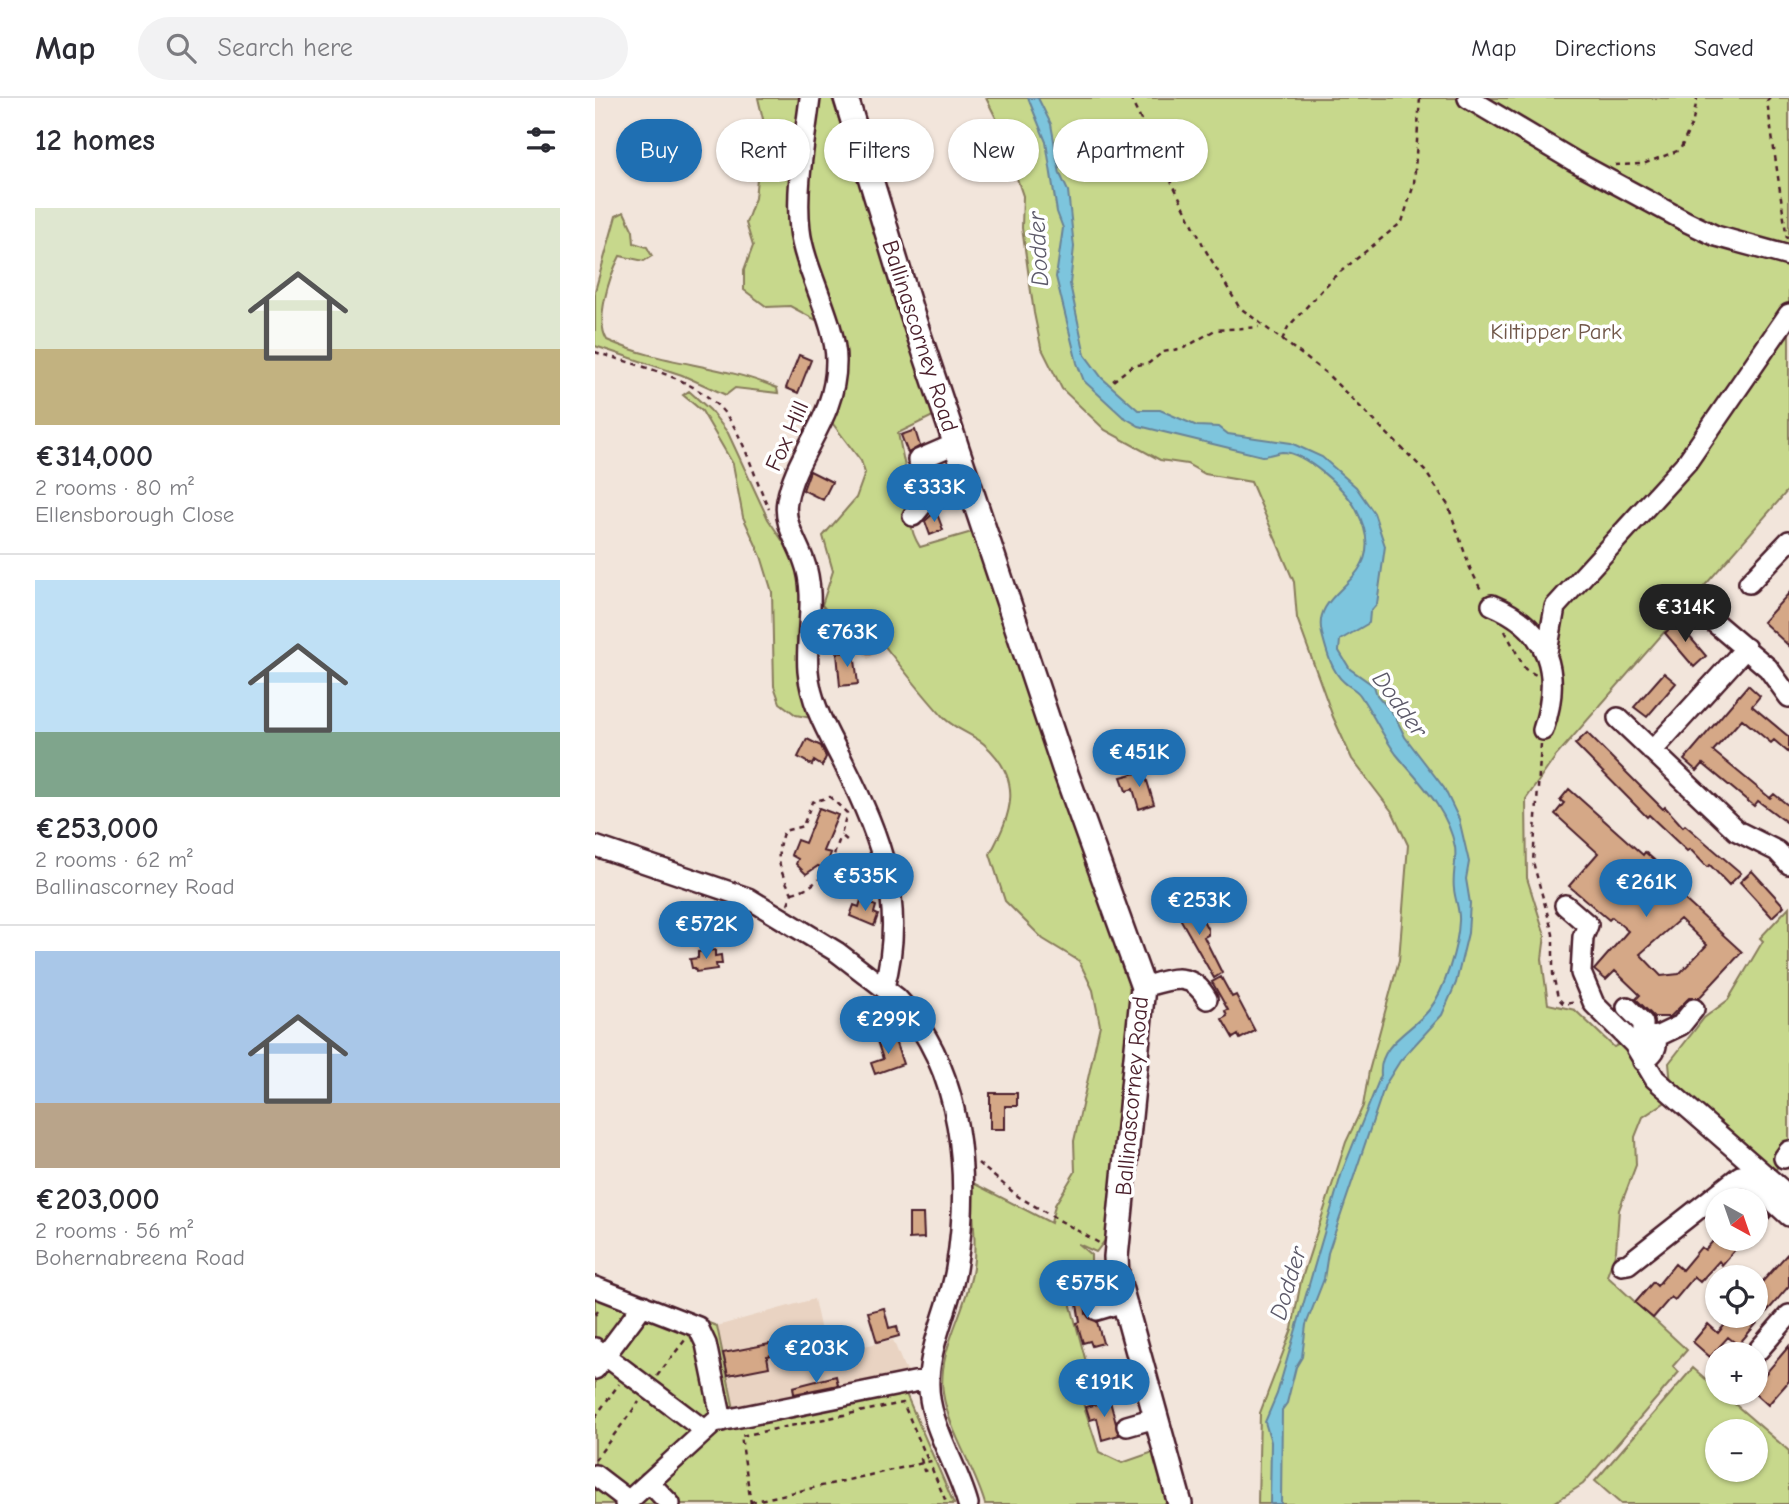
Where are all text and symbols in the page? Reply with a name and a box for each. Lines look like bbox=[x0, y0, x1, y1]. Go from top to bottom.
search box bbox=[138, 17, 628, 80]
text: Map bbox=[35, 29, 96, 67]
icon: search bbox=[162, 29, 200, 67]
text: Search here bbox=[218, 33, 353, 63]
text: Map bbox=[1471, 34, 1517, 62]
text: Directions bbox=[1555, 34, 1656, 62]
text: Saved bbox=[1694, 34, 1754, 62]
chip: Buy bbox=[616, 119, 702, 182]
chip: Rent bbox=[716, 119, 810, 182]
chip: Filters bbox=[824, 119, 934, 182]
chip: New bbox=[948, 119, 1039, 182]
chip: Apartment bbox=[1053, 119, 1208, 182]
icon: filters bbox=[522, 121, 560, 159]
text: 12 homes bbox=[35, 123, 155, 158]
water label: Dodder bbox=[1022, 209, 1054, 287]
street label: Ballinascorney Road bbox=[876, 237, 964, 435]
icon: home bbox=[235, 253, 361, 379]
park label: Kiltipper Park bbox=[1490, 318, 1622, 345]
street label: Fox Hill bbox=[760, 397, 814, 475]
text: €314,000 bbox=[35, 439, 153, 474]
pin: €333K bbox=[885, 464, 983, 524]
text: €333K bbox=[903, 473, 965, 500]
text: 2 rooms · 80 m² bbox=[35, 474, 194, 501]
text: Ellensborough Close bbox=[35, 501, 234, 528]
pin: €314K bbox=[1636, 584, 1734, 644]
text: €314K bbox=[1655, 593, 1715, 620]
pin: €763K bbox=[798, 610, 896, 669]
text: €763K bbox=[816, 618, 878, 645]
icon: home bbox=[235, 625, 361, 751]
water label: Dodder bbox=[1367, 665, 1434, 744]
pin: €451K bbox=[1090, 730, 1188, 789]
text: €451K bbox=[1109, 738, 1169, 765]
text: €253,000 bbox=[35, 811, 159, 846]
text: 2 rooms · 62 m² bbox=[35, 846, 193, 873]
pin: €535K bbox=[816, 854, 914, 913]
pin: €261K bbox=[1597, 860, 1695, 919]
text: €535K bbox=[833, 862, 897, 889]
text: €261K bbox=[1615, 868, 1677, 895]
text: Ballinascorney Road bbox=[35, 873, 235, 900]
pin: €253K bbox=[1150, 878, 1248, 937]
text: €253K bbox=[1167, 886, 1231, 913]
pin: €572K bbox=[657, 902, 755, 961]
text: €572K bbox=[675, 910, 737, 937]
street label: Ballinascorney Road bbox=[1110, 995, 1154, 1197]
icon: home bbox=[235, 996, 361, 1122]
pin: €299K bbox=[839, 996, 937, 1056]
text: €299K bbox=[856, 1005, 920, 1032]
text: €203,000 bbox=[35, 1182, 160, 1217]
north arrow bbox=[1705, 1188, 1767, 1251]
map controls bbox=[1705, 1188, 1768, 1482]
text: 2 rooms · 56 m² bbox=[35, 1217, 193, 1244]
water label: Dodder bbox=[1264, 1242, 1313, 1323]
text: Bohernabreena Road bbox=[35, 1244, 245, 1271]
pin: €575K bbox=[1038, 1260, 1136, 1320]
button: locate bbox=[1705, 1265, 1768, 1328]
text: €575K bbox=[1055, 1269, 1119, 1296]
pin: €203K bbox=[767, 1326, 865, 1385]
text: €203K bbox=[784, 1334, 848, 1361]
button: + bbox=[1705, 1342, 1768, 1405]
pin: €191K bbox=[1055, 1360, 1153, 1419]
text: €191K bbox=[1075, 1368, 1133, 1395]
button: − bbox=[1705, 1419, 1768, 1482]

